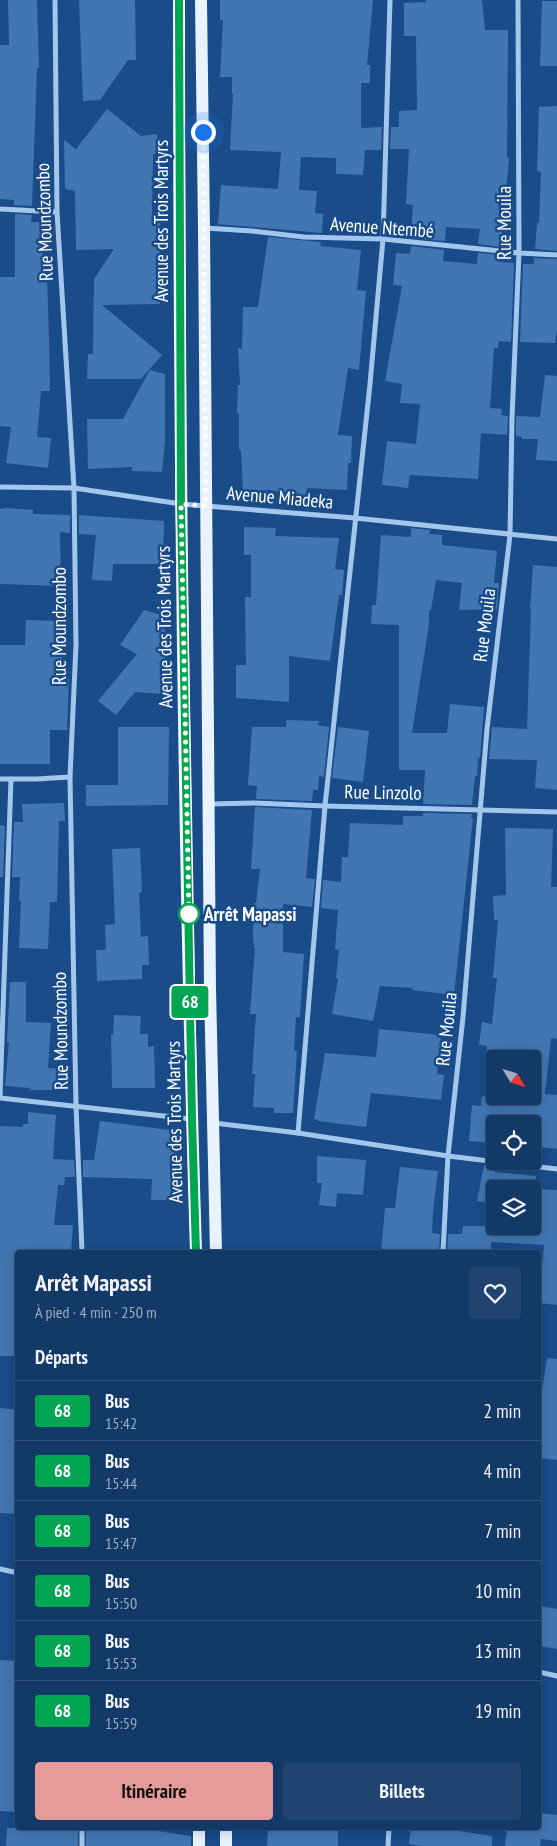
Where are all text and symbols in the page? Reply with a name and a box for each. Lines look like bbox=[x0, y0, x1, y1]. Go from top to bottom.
your location bbox=[191, 120, 216, 145]
street label: Avenue des Trois Martyrs bbox=[149, 140, 173, 302]
street label: Rue Moundzombo bbox=[30, 163, 58, 281]
street label: Rue Mouila bbox=[492, 186, 516, 260]
street label: Avenue Ntembé bbox=[329, 211, 435, 243]
street label: Avenue Miadeka bbox=[226, 480, 334, 514]
street label: Avenue des Trois Martyrs bbox=[151, 546, 177, 708]
street label: Rue Moundzombo bbox=[47, 567, 71, 685]
street label: Rue Mouila bbox=[468, 587, 500, 663]
street label: Rue Linzolo bbox=[344, 779, 422, 805]
place label: Arrêt Mapassi bbox=[203, 902, 297, 926]
marker: Arrêt Mapassi bbox=[178, 903, 200, 925]
street label: Rue Moundzombo bbox=[47, 972, 73, 1090]
line badge: 68 bbox=[168, 986, 212, 1018]
text: 68 bbox=[181, 990, 199, 1013]
street label: Rue Mouila bbox=[430, 991, 462, 1067]
street label: Avenue des Trois Martyrs bbox=[161, 1041, 187, 1203]
north arrow bbox=[486, 1050, 541, 1105]
map controls bbox=[486, 1050, 541, 1235]
button: locate bbox=[486, 1115, 541, 1170]
button: layers bbox=[486, 1180, 541, 1235]
text: Arrêt Mapassi bbox=[35, 1267, 152, 1298]
button: heart bbox=[469, 1267, 521, 1319]
text: À pied · 4 min · 250 m bbox=[35, 1302, 157, 1322]
text: Départs bbox=[35, 1345, 88, 1369]
text: Bus bbox=[105, 1389, 129, 1413]
text: 68 bbox=[54, 1399, 71, 1422]
text: 2 min bbox=[484, 1399, 521, 1423]
text: 15:42 bbox=[105, 1413, 137, 1433]
text: Bus bbox=[105, 1449, 129, 1473]
text: 68 bbox=[54, 1459, 71, 1482]
text: 4 min bbox=[484, 1459, 521, 1483]
text: 15:44 bbox=[105, 1473, 137, 1493]
text: Bus bbox=[105, 1509, 129, 1533]
text: 68 bbox=[54, 1519, 71, 1542]
text: 7 min bbox=[484, 1519, 521, 1543]
text: 15:47 bbox=[105, 1533, 137, 1553]
text: Bus bbox=[105, 1569, 129, 1593]
text: 68 bbox=[54, 1579, 71, 1602]
text: 10 min bbox=[475, 1579, 521, 1603]
text: 15:50 bbox=[105, 1593, 137, 1613]
text: Bus bbox=[105, 1629, 129, 1653]
text: 68 bbox=[54, 1639, 71, 1662]
text: 13 min bbox=[475, 1639, 521, 1663]
text: 15:53 bbox=[105, 1653, 137, 1673]
text: Bus bbox=[105, 1689, 129, 1713]
text: 68 bbox=[54, 1699, 71, 1722]
text: 19 min bbox=[475, 1699, 521, 1723]
text: 15:59 bbox=[105, 1713, 137, 1733]
button: Itinéraire bbox=[35, 1762, 273, 1820]
button: Billets bbox=[283, 1762, 521, 1820]

